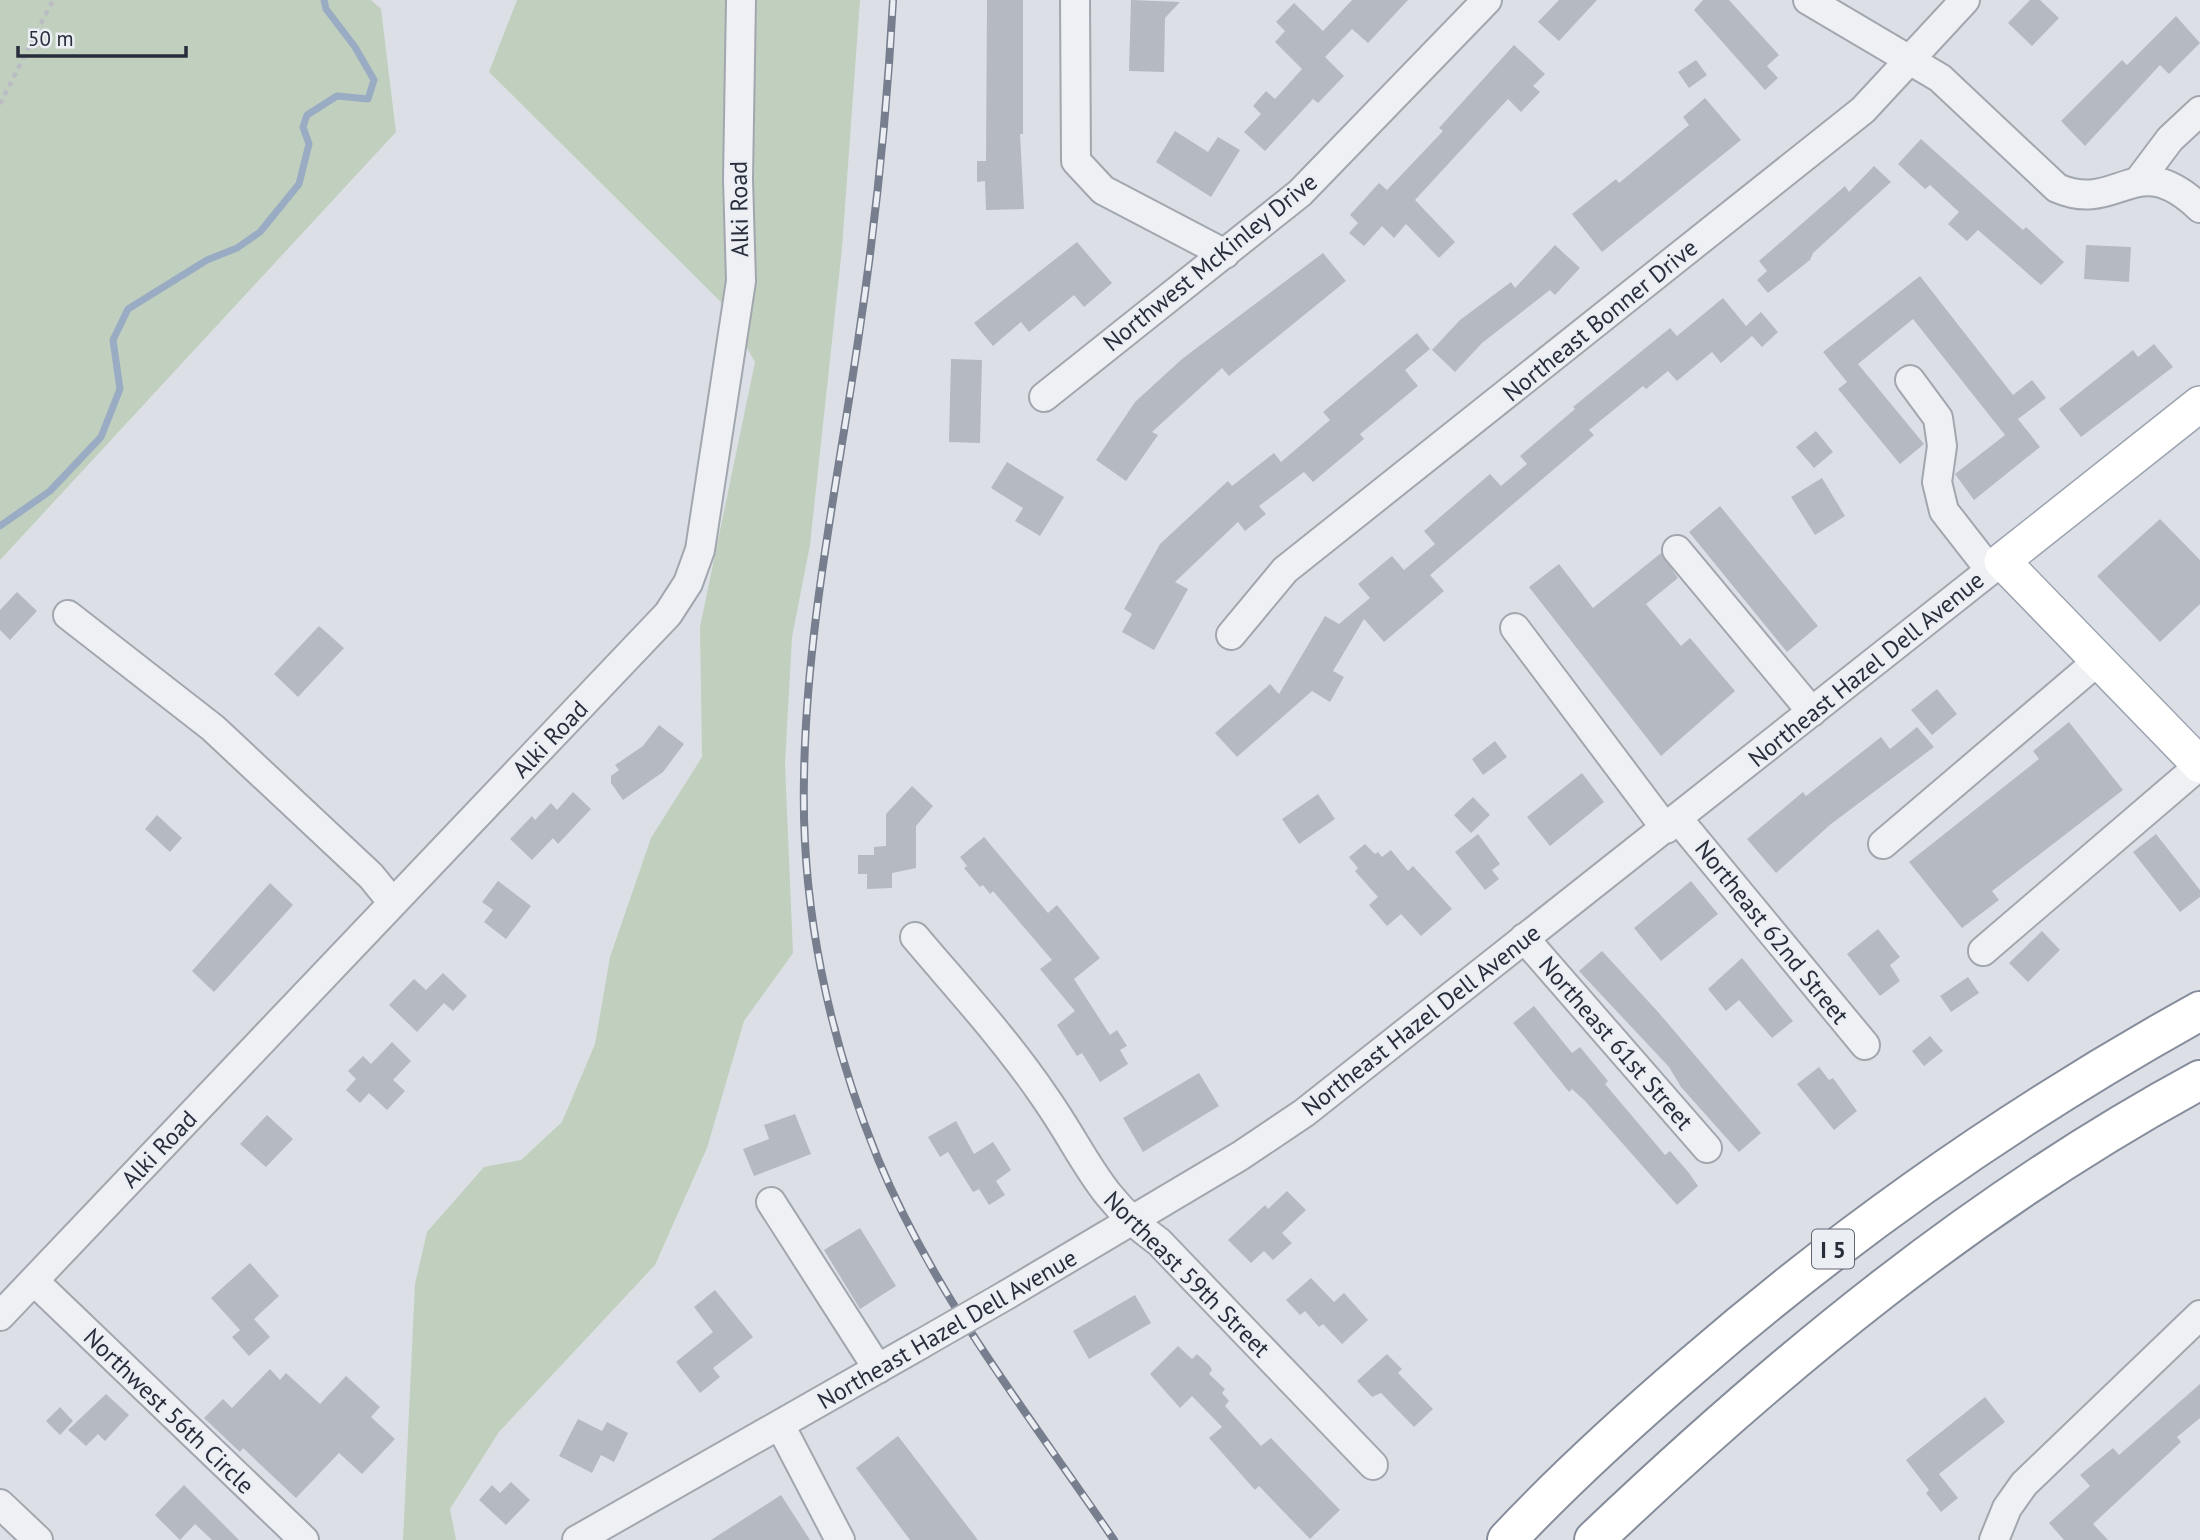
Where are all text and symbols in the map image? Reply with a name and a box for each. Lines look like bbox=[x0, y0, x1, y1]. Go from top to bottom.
scale bar bbox=[18, 14, 186, 58]
text: 50 m bbox=[28, 25, 74, 52]
street label: Alki Road bbox=[723, 161, 755, 257]
street label: Northwest McKinley Drive bbox=[1097, 166, 1323, 358]
street label: Northeast Bonner Drive bbox=[1496, 232, 1704, 408]
street label: Northeast Hazel Dell Avenue bbox=[1742, 564, 1990, 774]
street label: Alki Road bbox=[505, 694, 595, 784]
street label: Northeast 62nd Street bbox=[1688, 834, 1856, 1030]
street label: Northeast Hazel Dell Avenue bbox=[1295, 917, 1547, 1123]
street label: Northeast 61st Street bbox=[1532, 950, 1700, 1136]
street label: Alki Road bbox=[114, 1104, 204, 1194]
street label: Northeast 59th Street bbox=[1097, 1184, 1277, 1364]
road number: I 5 bbox=[1812, 1230, 1854, 1268]
street label: Northeast Hazel Dell Avenue bbox=[812, 1242, 1082, 1416]
street label: Northwest 56th Circle bbox=[77, 1322, 261, 1500]

